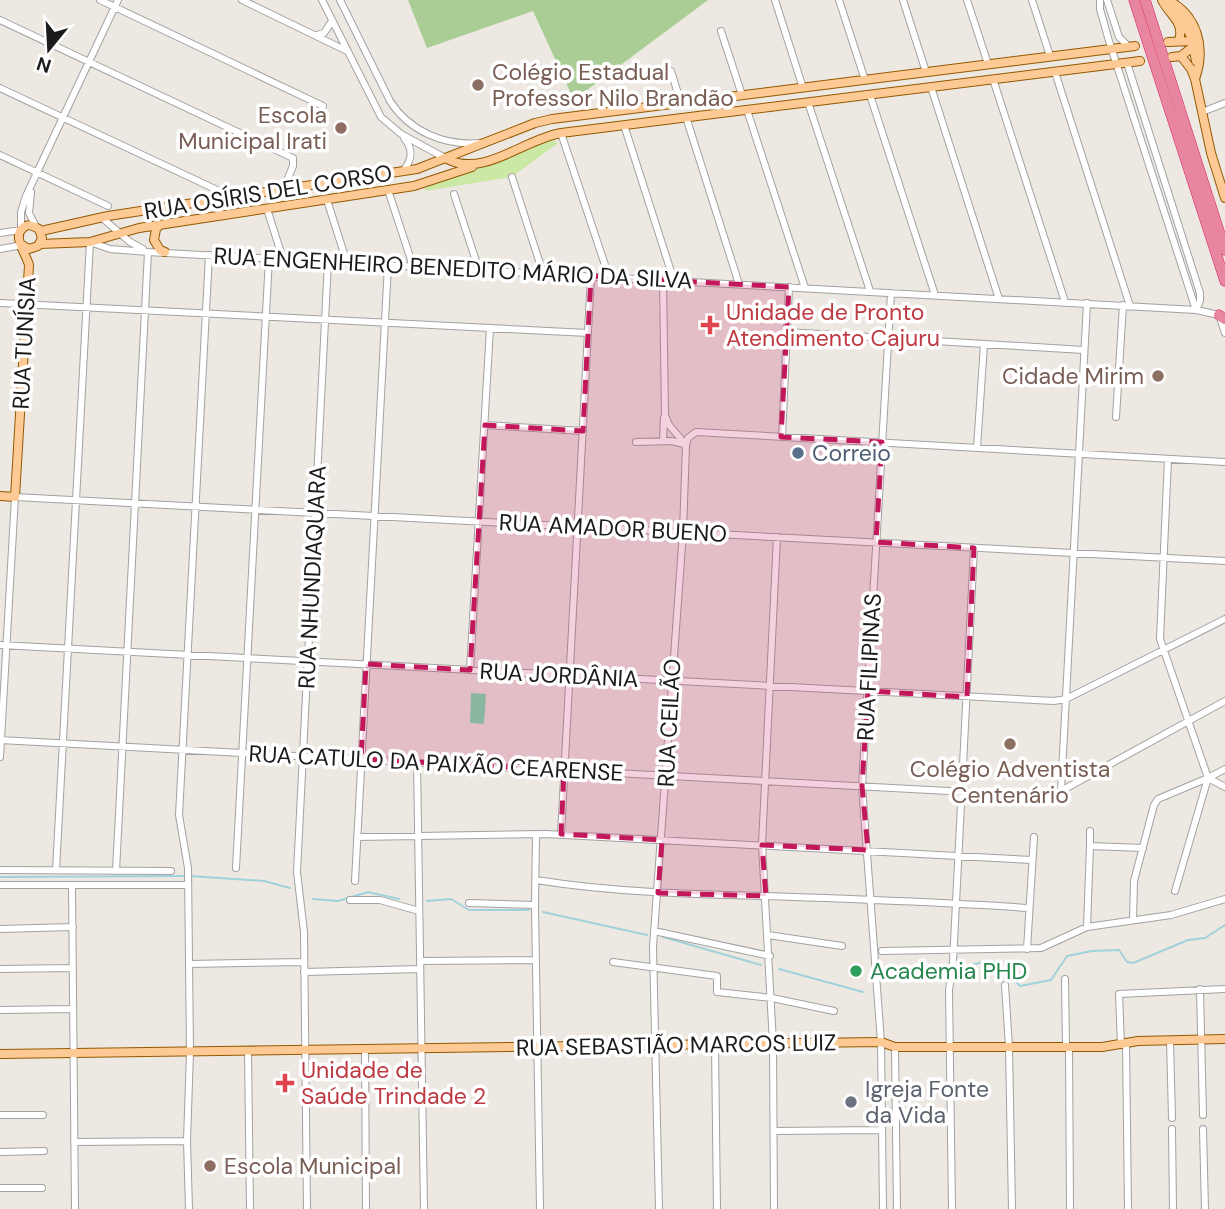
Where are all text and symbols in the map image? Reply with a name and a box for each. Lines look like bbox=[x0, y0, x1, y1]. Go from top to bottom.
north arrow bbox=[14, 14, 84, 84]
text: N bbox=[33, 51, 54, 79]
place label: Colégio Estadual Professor Nilo Brandão bbox=[492, 57, 734, 113]
marker: Colégio Estadual Professor Nilo Brandão bbox=[470, 77, 486, 93]
place label: Escola Municipal Irati bbox=[178, 100, 327, 156]
marker: Escola Municipal Irati bbox=[333, 120, 349, 136]
street label: RUA OSÍRIS DEL CORSO bbox=[142, 158, 394, 226]
street label: RUA ENGENHEIRO BENEDITO MÁRIO DA SILVA bbox=[213, 240, 693, 296]
street label: RUA TUNÍSIA bbox=[6, 276, 42, 410]
place label: Unidade de Pronto Atendimento Cajuru bbox=[726, 297, 940, 353]
marker: Unidade de Pronto Atendimento Cajuru bbox=[700, 315, 720, 335]
place label: Cidade Mirim bbox=[1002, 361, 1144, 391]
marker: Cidade Mirim bbox=[1150, 368, 1166, 384]
place label: Correio bbox=[812, 438, 891, 468]
marker: Correio bbox=[790, 445, 806, 461]
street label: RUA NHUNDIAQUARA bbox=[291, 464, 333, 690]
street label: RUA AMADOR BUENO bbox=[498, 507, 728, 549]
street label: RUA FILIPINAS bbox=[850, 592, 888, 742]
street label: RUA JORDÂNIA bbox=[479, 656, 639, 694]
street label: RUA CEILÃO bbox=[651, 658, 687, 788]
marker: Colégio Adventista Centenário bbox=[1002, 736, 1018, 752]
street label: RUA CATULO DA PAIXÃO CEARENSE bbox=[248, 738, 624, 788]
place label: Colégio Adventista Centenário bbox=[910, 754, 1110, 810]
place label: Academia PHD bbox=[870, 956, 1027, 986]
marker: Academia PHD bbox=[848, 963, 864, 979]
street label: RUA SEBASTIÃO MARCOS LUIZ bbox=[516, 1027, 836, 1063]
place label: Unidade de Saúde Trindade 2 bbox=[301, 1055, 486, 1111]
marker: Unidade de Saúde Trindade 2 bbox=[275, 1073, 295, 1093]
place label: Igreja Fonte da Vida bbox=[865, 1074, 989, 1130]
marker: Igreja Fonte da Vida bbox=[843, 1094, 859, 1110]
place label: Escola Municipal bbox=[224, 1151, 401, 1181]
marker: Escola Municipal bbox=[202, 1158, 218, 1174]

